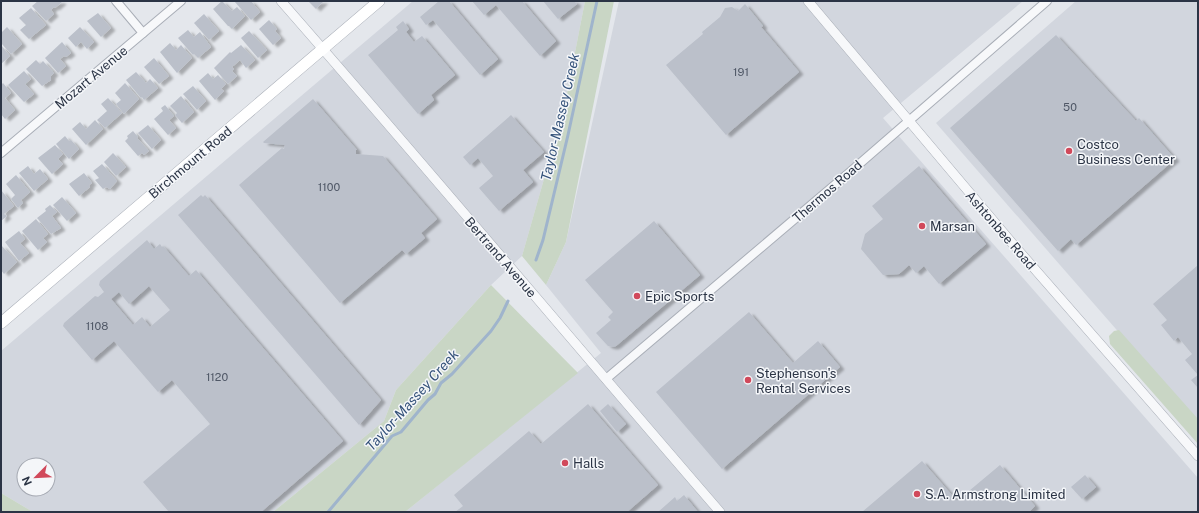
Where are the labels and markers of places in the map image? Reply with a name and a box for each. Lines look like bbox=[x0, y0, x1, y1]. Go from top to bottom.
place label: Costco Business Center bbox=[1077, 137, 1175, 167]
marker: Costco Business Center bbox=[1064, 146, 1074, 156]
place label: Marsan bbox=[930, 219, 975, 234]
marker: Marsan bbox=[917, 221, 927, 231]
place label: Epic Sports bbox=[645, 289, 714, 304]
marker: Epic Sports bbox=[632, 291, 642, 301]
place label: Stephenson's Rental Services bbox=[756, 366, 851, 396]
marker: Stephenson's Rental Services bbox=[743, 375, 753, 385]
place label: Halls bbox=[573, 456, 604, 471]
marker: Halls bbox=[560, 458, 570, 468]
place label: S.A. Armstrong Limited bbox=[925, 487, 1065, 502]
marker: S.A. Armstrong Limited bbox=[912, 489, 922, 499]

